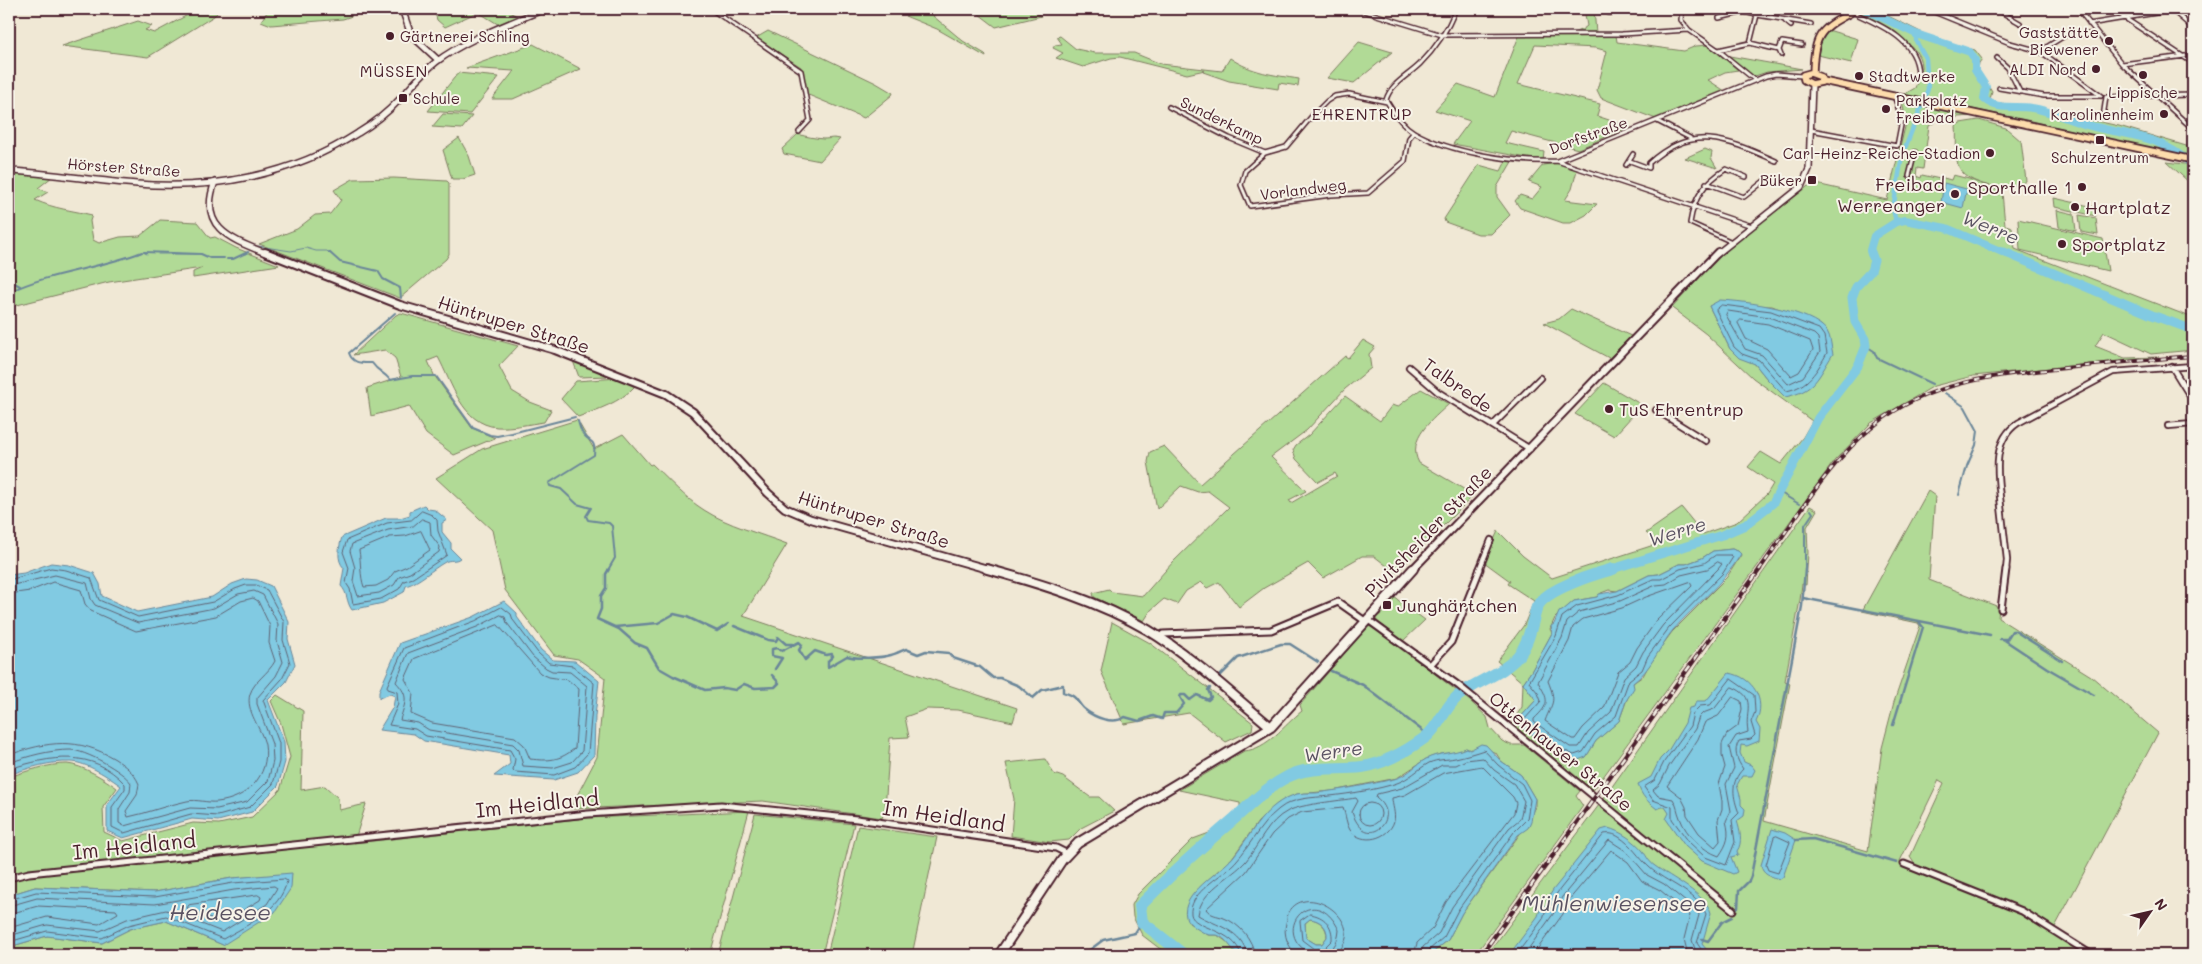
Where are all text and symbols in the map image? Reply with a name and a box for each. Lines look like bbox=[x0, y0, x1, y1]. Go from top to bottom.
place label: Gaststätte Biewener bbox=[2019, 22, 2099, 59]
place label: Gärtnerei Schling bbox=[400, 26, 530, 46]
marker: Gärtnerei Schling bbox=[384, 30, 396, 42]
marker: Gaststätte Biewener bbox=[2103, 35, 2115, 47]
place label: ALDI Nord bbox=[2009, 59, 2086, 79]
district label: MÜSSEN bbox=[360, 60, 428, 81]
marker: ALDI Nord bbox=[2090, 63, 2102, 75]
place label: Stadtwerke bbox=[1869, 66, 1955, 86]
marker: Lippische bbox=[2137, 69, 2149, 81]
marker: Stadtwerke bbox=[1853, 70, 1865, 82]
place label: Lippische bbox=[2108, 82, 2178, 102]
place label: Schule bbox=[413, 88, 460, 108]
place label: Parkplatz Freibad bbox=[1896, 90, 1967, 127]
street label: Sunderkamp bbox=[1177, 91, 1267, 149]
marker: Schule bbox=[397, 92, 409, 104]
district label: EHRENTRUP bbox=[1312, 103, 1412, 124]
marker: Parkplatz Freibad bbox=[1880, 103, 1892, 115]
place label: Karolinenheim bbox=[2051, 104, 2154, 124]
marker: Karolinenheim bbox=[2158, 108, 2170, 120]
street label: Dorfstraße bbox=[1546, 112, 1630, 158]
marker: Schulzentrum bbox=[2094, 134, 2106, 146]
place label: Carl-Heinz-Reiche-Stadion bbox=[1783, 143, 1980, 163]
marker: Carl-Heinz-Reiche-Stadion bbox=[1984, 147, 1996, 159]
place label: Schulzentrum bbox=[2051, 147, 2149, 167]
street label: Hörster Straße bbox=[67, 153, 181, 181]
place label: Büker bbox=[1760, 170, 1802, 190]
place label: Freibad Werreanger bbox=[1837, 172, 1945, 217]
street label: Vorlandweg bbox=[1259, 174, 1347, 204]
marker: Büker bbox=[1806, 174, 1818, 186]
place label: Sporthalle 1 bbox=[1968, 175, 2072, 199]
marker: Sporthalle 1 bbox=[2076, 181, 2088, 193]
marker: Freibad Werreanger bbox=[1949, 188, 1961, 200]
place label: Hartplatz bbox=[2085, 195, 2171, 219]
marker: Hartplatz bbox=[2069, 201, 2081, 213]
water label: Werre bbox=[1959, 204, 2023, 250]
place label: Sportplatz bbox=[2072, 232, 2166, 256]
marker: Sportplatz bbox=[2056, 238, 2068, 250]
street label: Hüntruper Straße bbox=[435, 290, 593, 358]
street label: Talbrede bbox=[1418, 352, 1498, 418]
place label: TuS Ehrentrup bbox=[1619, 397, 1743, 421]
marker: TuS Ehrentrup bbox=[1603, 403, 1615, 415]
street label: Pivitsheider Straße bbox=[1359, 460, 1497, 602]
street label: Hüntruper Straße bbox=[795, 485, 953, 553]
water label: Werre bbox=[1645, 510, 1709, 552]
place label: Junghärtchen bbox=[1397, 593, 1517, 617]
marker: Junghärtchen bbox=[1381, 599, 1393, 611]
street label: Ottenhauser Straße bbox=[1484, 686, 1638, 816]
water label: Werre bbox=[1302, 734, 1364, 768]
street label: Im Heidland bbox=[474, 783, 600, 823]
street label: Im Heidland bbox=[881, 793, 1007, 837]
street label: Im Heidland bbox=[71, 825, 197, 865]
north arrow bbox=[2124, 886, 2174, 936]
water label: Mühlenwiesensee bbox=[1521, 888, 1707, 917]
text: N bbox=[2150, 895, 2172, 914]
water label: Heidesee bbox=[169, 897, 271, 926]

